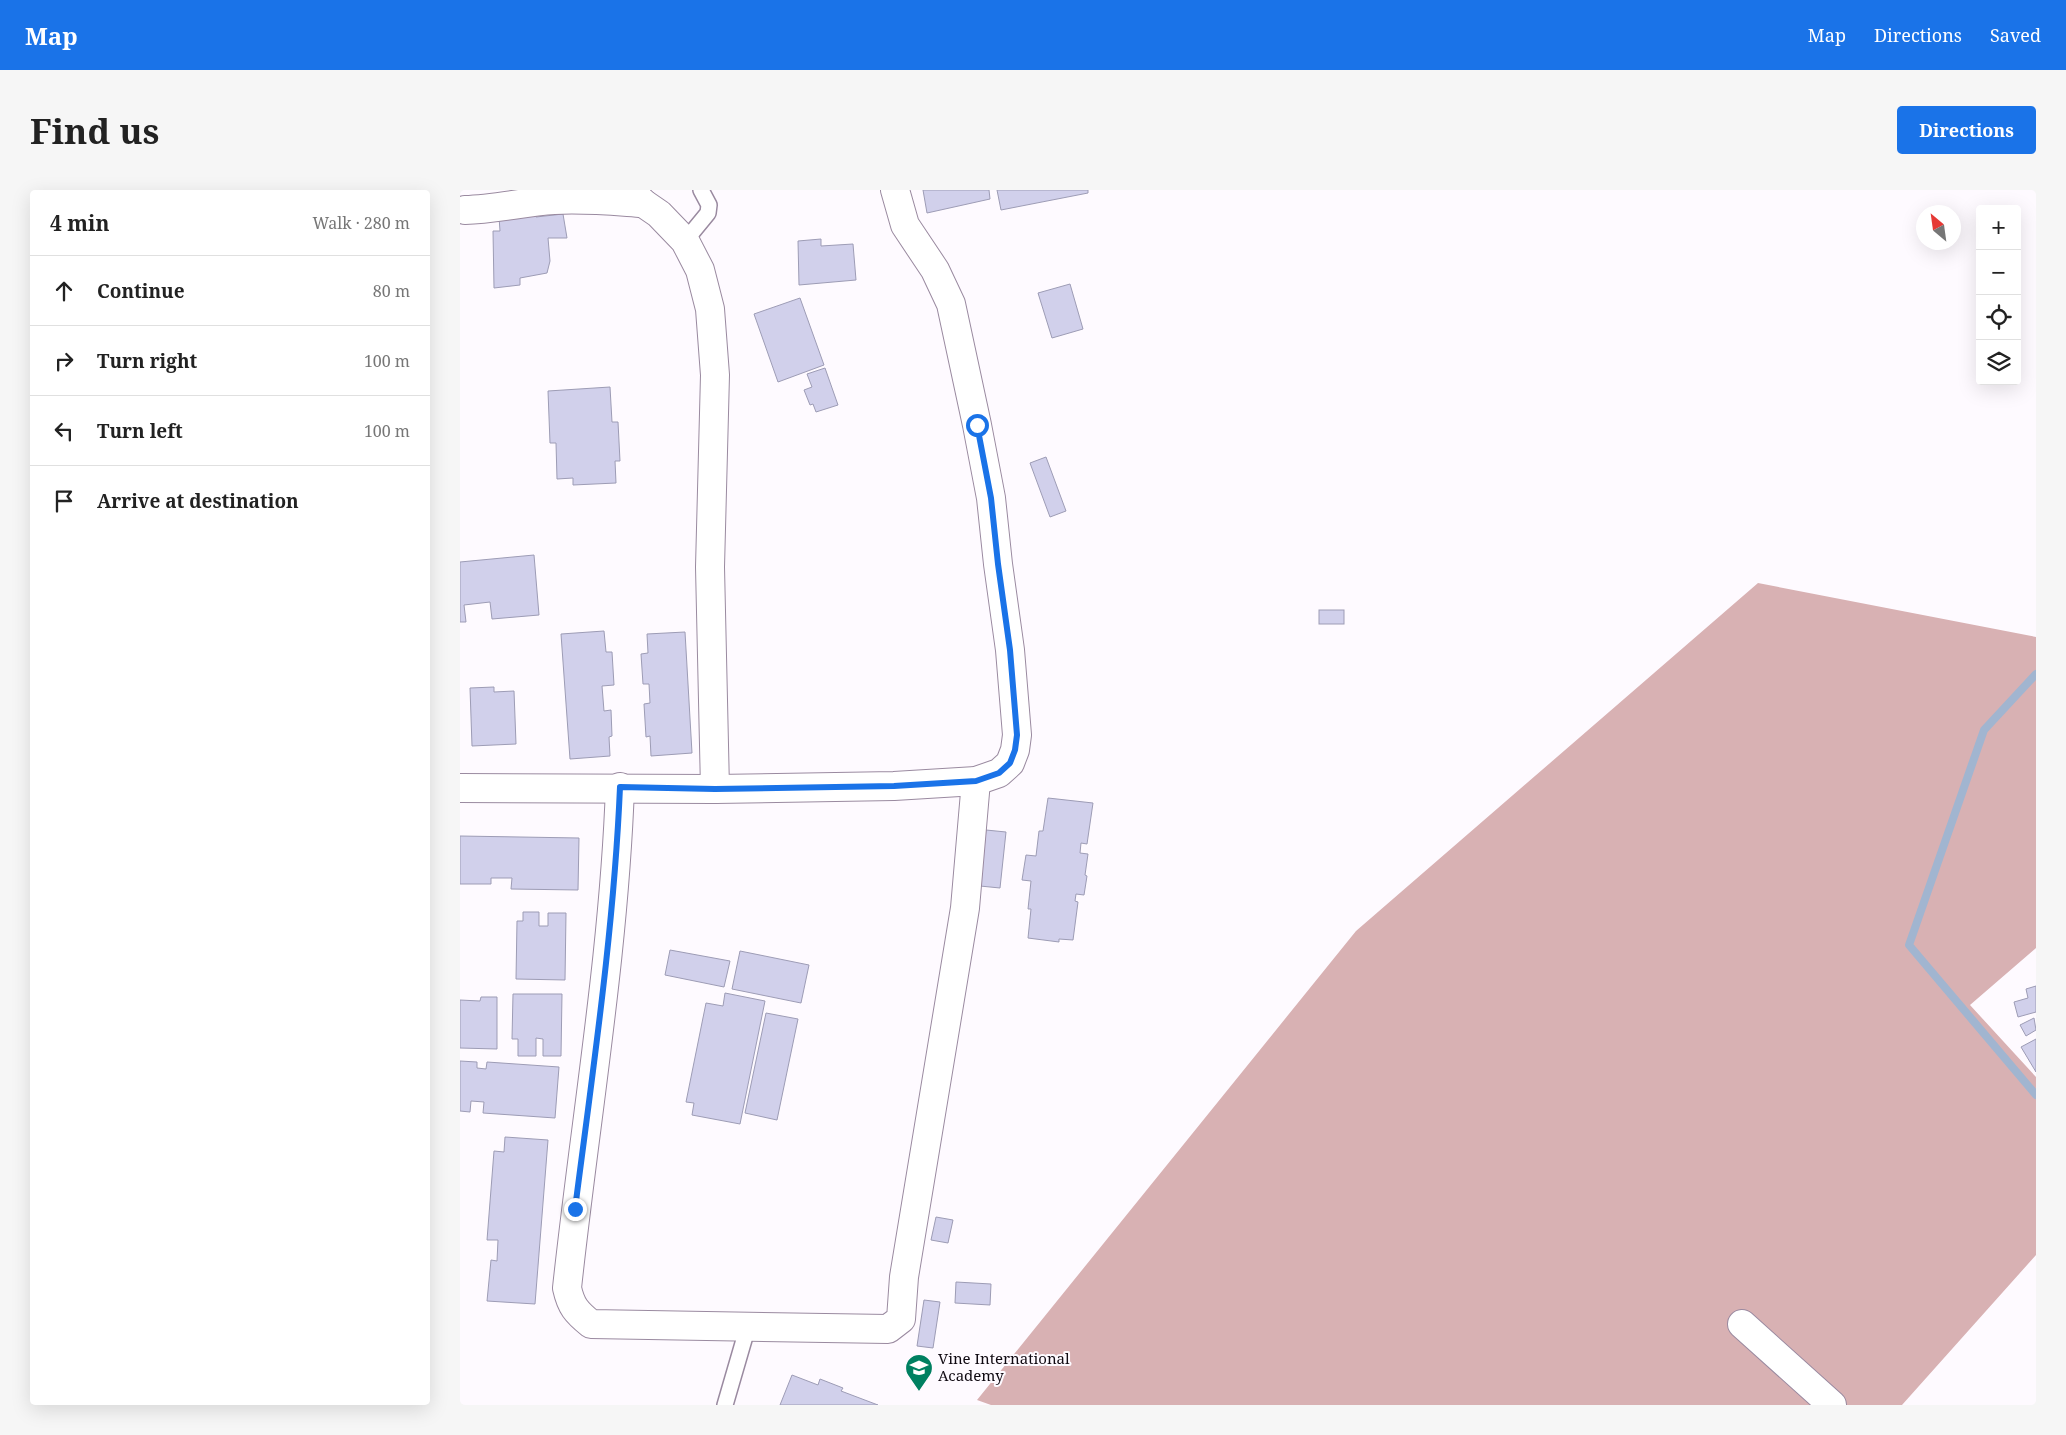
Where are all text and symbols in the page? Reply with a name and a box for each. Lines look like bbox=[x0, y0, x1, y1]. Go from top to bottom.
text: Map bbox=[25, 19, 78, 52]
text: Map bbox=[1808, 23, 1846, 47]
text: Directions bbox=[1874, 23, 1962, 47]
text: Saved bbox=[1990, 23, 2041, 47]
button: Directions bbox=[1897, 106, 2036, 154]
text: Find us bbox=[30, 107, 159, 154]
north arrow bbox=[1916, 205, 1961, 250]
map controls bbox=[1976, 205, 2021, 385]
button: + bbox=[1976, 205, 2021, 250]
text: 4 min bbox=[50, 209, 109, 237]
text: Walk · 280 m bbox=[313, 212, 410, 234]
button: − bbox=[1976, 250, 2021, 295]
icon: ahead bbox=[50, 277, 78, 305]
text: Continue bbox=[97, 278, 185, 304]
text: 80 m bbox=[373, 280, 410, 302]
button: locate bbox=[1976, 295, 2021, 340]
button: layers bbox=[1976, 340, 2021, 385]
icon: right bbox=[50, 347, 78, 375]
text: Turn right bbox=[97, 348, 197, 374]
text: 100 m bbox=[364, 350, 410, 372]
route start bbox=[966, 414, 989, 437]
icon: left bbox=[50, 417, 78, 445]
text: Turn left bbox=[97, 418, 183, 444]
text: 100 m bbox=[364, 420, 410, 442]
icon: arrive bbox=[50, 487, 78, 515]
text: Arrive at destination bbox=[97, 488, 299, 514]
route end bbox=[564, 1198, 587, 1221]
place label: Vine International Academy bbox=[938, 1348, 1070, 1385]
school or university icon: Vine International Academy bbox=[904, 1353, 934, 1392]

